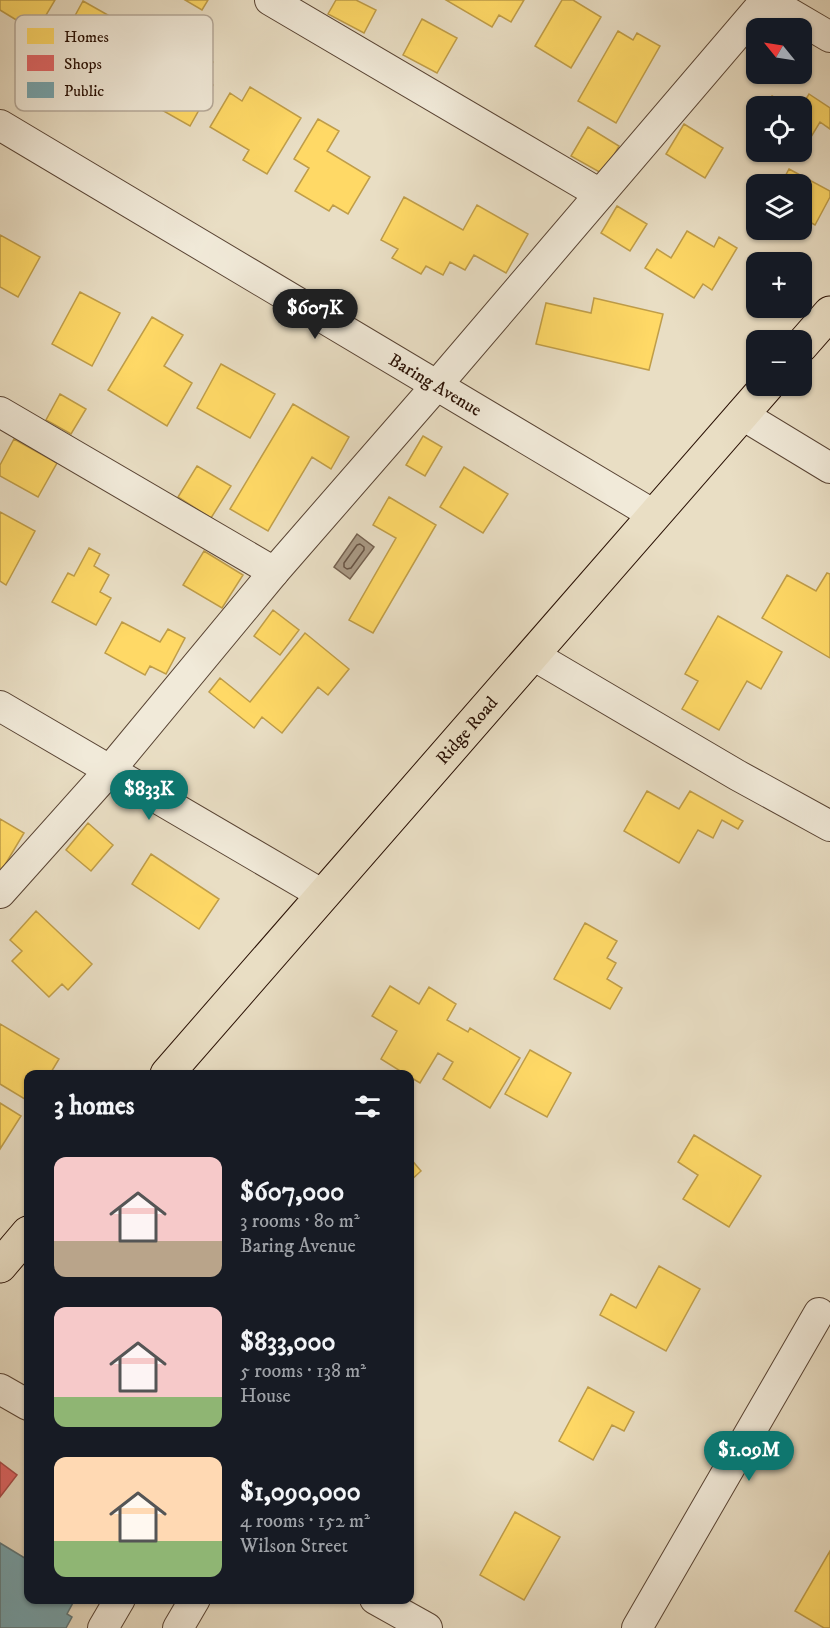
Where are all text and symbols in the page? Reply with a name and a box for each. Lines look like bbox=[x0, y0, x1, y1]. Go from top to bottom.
legend bbox=[15, 15, 213, 111]
north arrow bbox=[746, 18, 812, 84]
map controls bbox=[746, 18, 812, 396]
text: Homes bbox=[64, 27, 109, 47]
text: Shops bbox=[64, 54, 102, 74]
text: Public bbox=[64, 81, 104, 101]
button: locate bbox=[746, 96, 812, 162]
button: layers bbox=[746, 174, 812, 240]
button: + bbox=[746, 252, 812, 318]
pin: $607K bbox=[273, 289, 357, 340]
text: $607K bbox=[287, 296, 343, 321]
button: − bbox=[746, 330, 812, 396]
street label: Baring Avenue bbox=[384, 349, 485, 422]
street label: Ridge Road bbox=[432, 692, 503, 769]
pin: $833K bbox=[107, 770, 191, 821]
text: $833K bbox=[124, 777, 174, 802]
text: 3 homes bbox=[54, 1090, 134, 1123]
icon: filters bbox=[351, 1090, 384, 1123]
text: $607,000 bbox=[240, 1176, 344, 1209]
icon: home bbox=[102, 1181, 174, 1253]
text: 3 rooms · 80 m² bbox=[240, 1209, 360, 1234]
text: Baring Avenue bbox=[240, 1234, 356, 1259]
text: $833,000 bbox=[240, 1326, 336, 1359]
icon: home bbox=[102, 1331, 174, 1403]
text: 5 rooms · 138 m² bbox=[240, 1359, 366, 1384]
text: House bbox=[240, 1384, 291, 1409]
pin: $1.09M bbox=[700, 1431, 798, 1482]
text: $1.09M bbox=[718, 1438, 780, 1463]
text: $1,090,000 bbox=[240, 1476, 361, 1509]
icon: home bbox=[102, 1481, 174, 1553]
text: 4 rooms · 152 m² bbox=[240, 1509, 370, 1534]
text: Wilson Street bbox=[240, 1534, 348, 1559]

